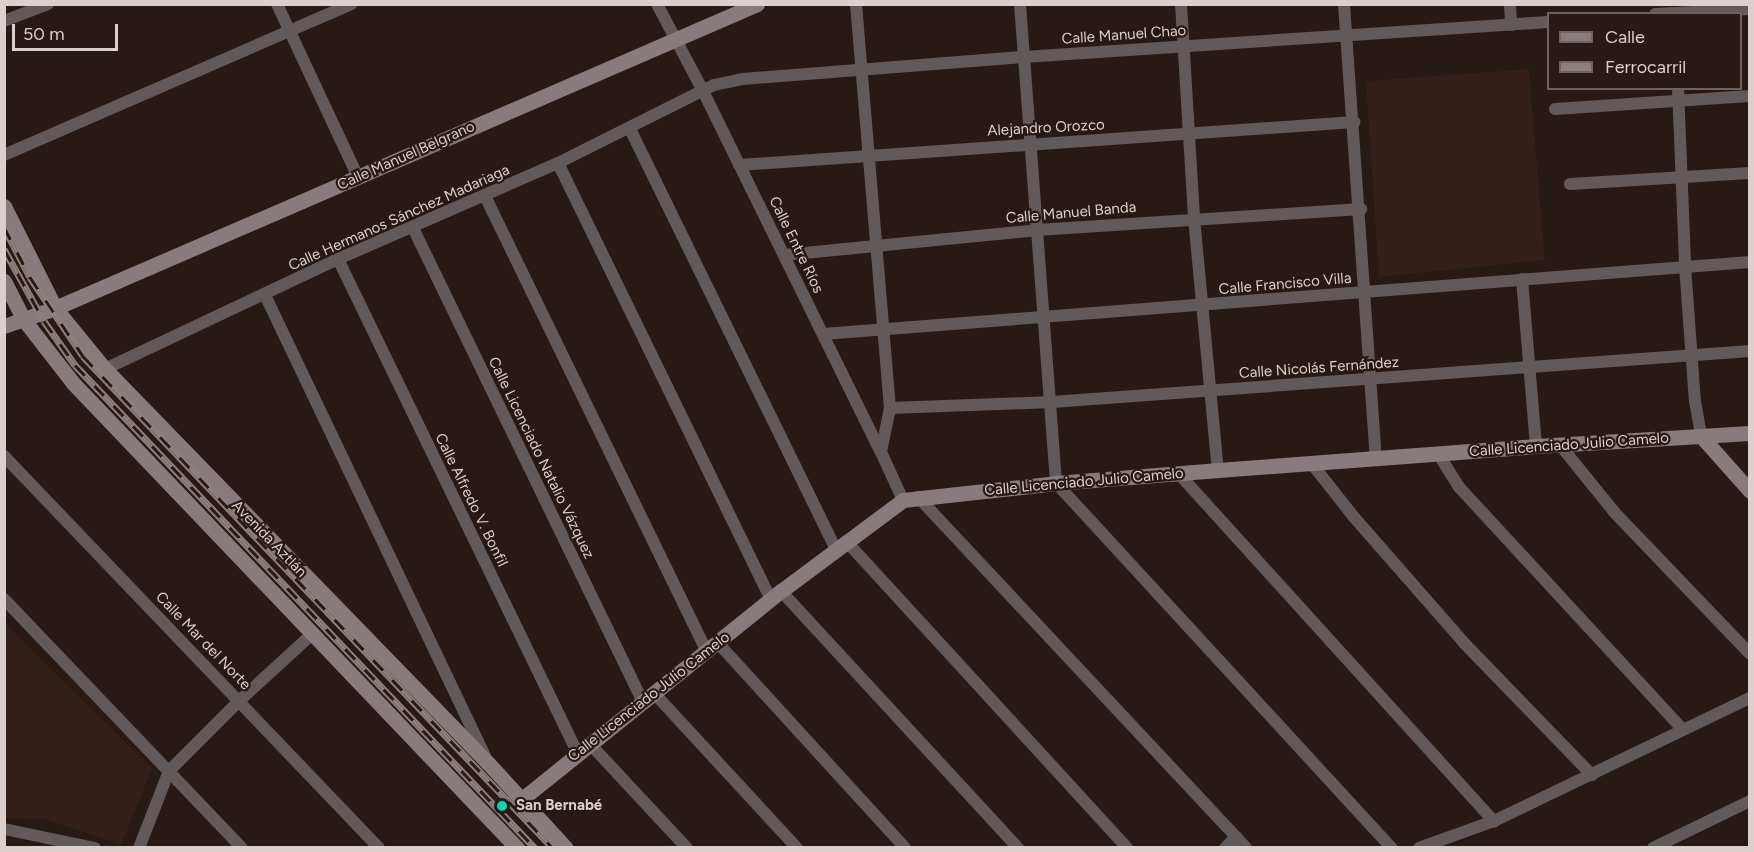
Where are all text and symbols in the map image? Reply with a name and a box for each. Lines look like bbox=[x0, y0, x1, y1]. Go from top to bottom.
scale bar bbox=[15, 12, 122, 50]
legend bbox=[1547, 12, 1742, 90]
street label: Calle Manuel Chao bbox=[1061, 22, 1187, 48]
text: 50 m bbox=[23, 23, 65, 45]
text: Calle bbox=[1605, 26, 1645, 48]
text: Ferrocarril bbox=[1605, 56, 1686, 78]
street label: Alejandro Orozco bbox=[987, 116, 1105, 140]
street label: Calle Manuel Belgrano bbox=[335, 118, 477, 194]
street label: Calle Hermanos Sánchez Madariaga bbox=[286, 161, 512, 275]
street label: Calle Entre Ríos bbox=[765, 194, 827, 296]
street label: Calle Manuel Banda bbox=[1005, 198, 1137, 228]
street label: Calle Francisco Villa bbox=[1218, 269, 1352, 299]
street label: Calle Nicolás Fernández bbox=[1238, 353, 1400, 383]
street label: Calle Licenciado Natalio Vázquez bbox=[484, 354, 598, 562]
street label: Calle Licenciado Julio Camelo bbox=[1469, 429, 1669, 461]
street label: Calle Alfredo V. Bonfil bbox=[431, 430, 511, 570]
street label: Calle Licenciado Julio Camelo bbox=[984, 464, 1184, 500]
street label: Avenida Aztlán bbox=[228, 497, 310, 581]
street label: Calle Mar del Norte bbox=[152, 588, 254, 694]
street label: Calle Licenciado Julio Camelo bbox=[565, 628, 733, 766]
marker: San Bernabé bbox=[493, 797, 511, 815]
place label: San Bernabé bbox=[516, 797, 602, 815]

